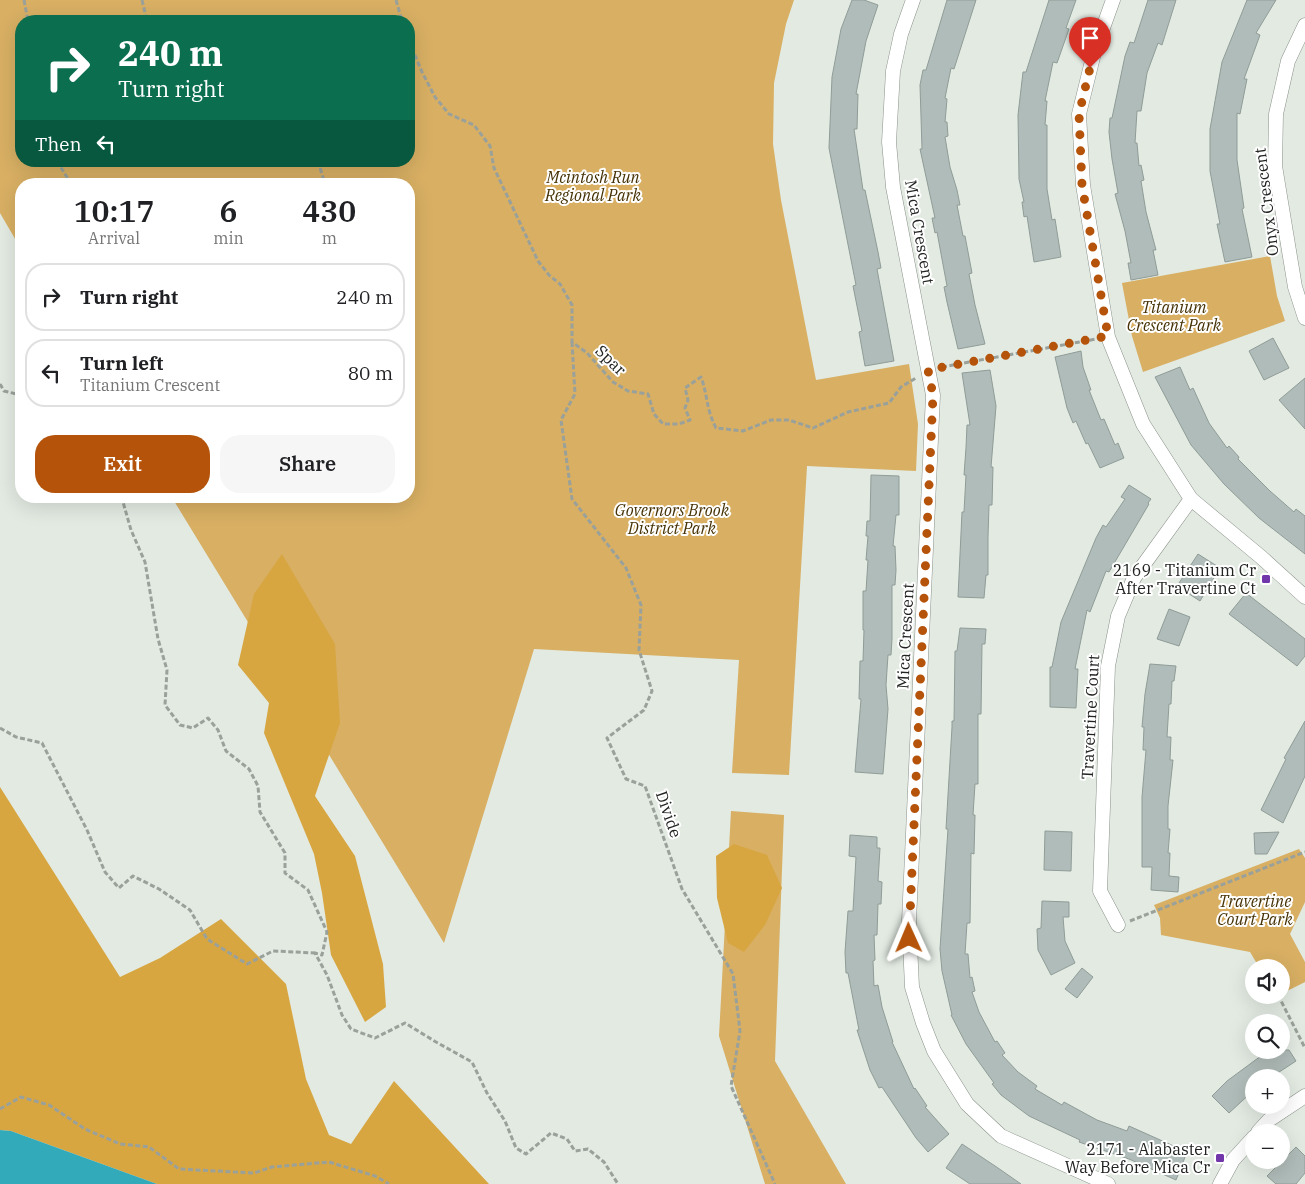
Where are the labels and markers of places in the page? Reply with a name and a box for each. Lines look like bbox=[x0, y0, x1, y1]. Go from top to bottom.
pin bbox=[1069, 17, 1111, 68]
place label: 2169 - Titanium Cr After Travertine Ct bbox=[1113, 560, 1256, 598]
marker: 2169 - Titanium Cr After Travertine Ct bbox=[1260, 573, 1272, 585]
place label: 2171 - Alabaster Way Before Mica Cr bbox=[1065, 1139, 1210, 1177]
marker: 2171 - Alabaster Way Before Mica Cr bbox=[1214, 1152, 1226, 1164]

